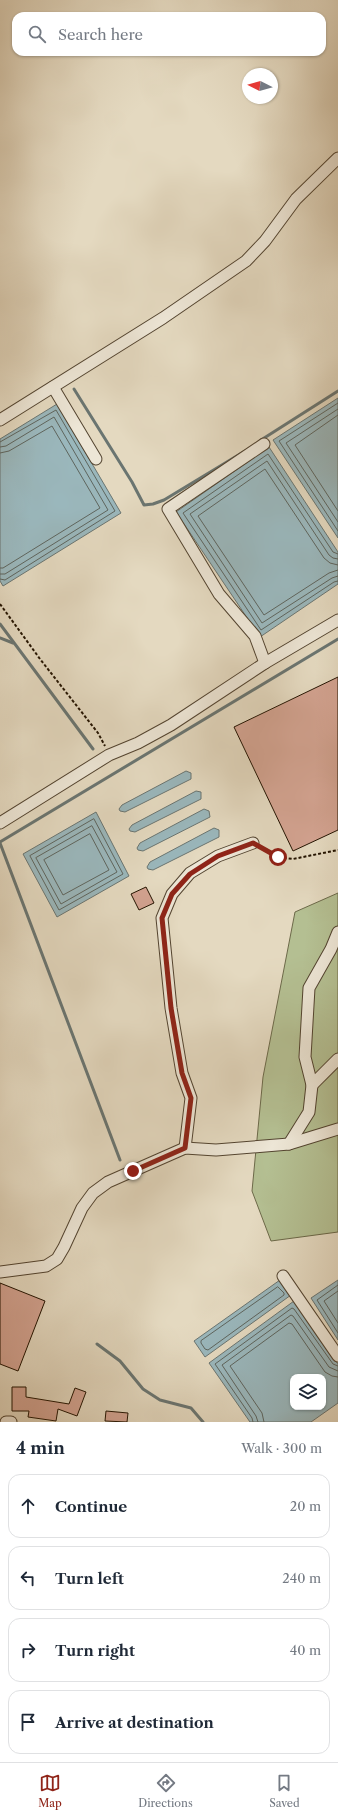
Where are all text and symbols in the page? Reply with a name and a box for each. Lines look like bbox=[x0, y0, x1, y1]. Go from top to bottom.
search box bbox=[12, 12, 326, 56]
icon: search bbox=[26, 23, 48, 45]
text: Search here bbox=[58, 25, 143, 44]
north arrow bbox=[242, 68, 278, 104]
route start bbox=[269, 848, 287, 866]
route end bbox=[124, 1162, 142, 1180]
map controls bbox=[290, 1374, 326, 1410]
button: layers bbox=[290, 1374, 326, 1410]
text: 4 min bbox=[16, 1438, 65, 1458]
text: Walk · 300 m bbox=[241, 1440, 322, 1456]
icon: ahead bbox=[17, 1495, 39, 1517]
text: Continue bbox=[55, 1497, 127, 1516]
text: 20 m bbox=[290, 1498, 321, 1514]
icon: left bbox=[17, 1567, 39, 1589]
text: Turn left bbox=[55, 1569, 124, 1588]
text: 240 m bbox=[282, 1570, 321, 1586]
icon: right bbox=[17, 1639, 39, 1661]
text: Turn right bbox=[55, 1641, 135, 1660]
text: 40 m bbox=[290, 1642, 321, 1658]
icon: arrive bbox=[17, 1711, 39, 1733]
text: Arrive at destination bbox=[55, 1713, 214, 1732]
tab: Map bbox=[38, 1772, 62, 1810]
tab: Directions bbox=[138, 1772, 193, 1810]
tab: Saved bbox=[269, 1772, 300, 1810]

